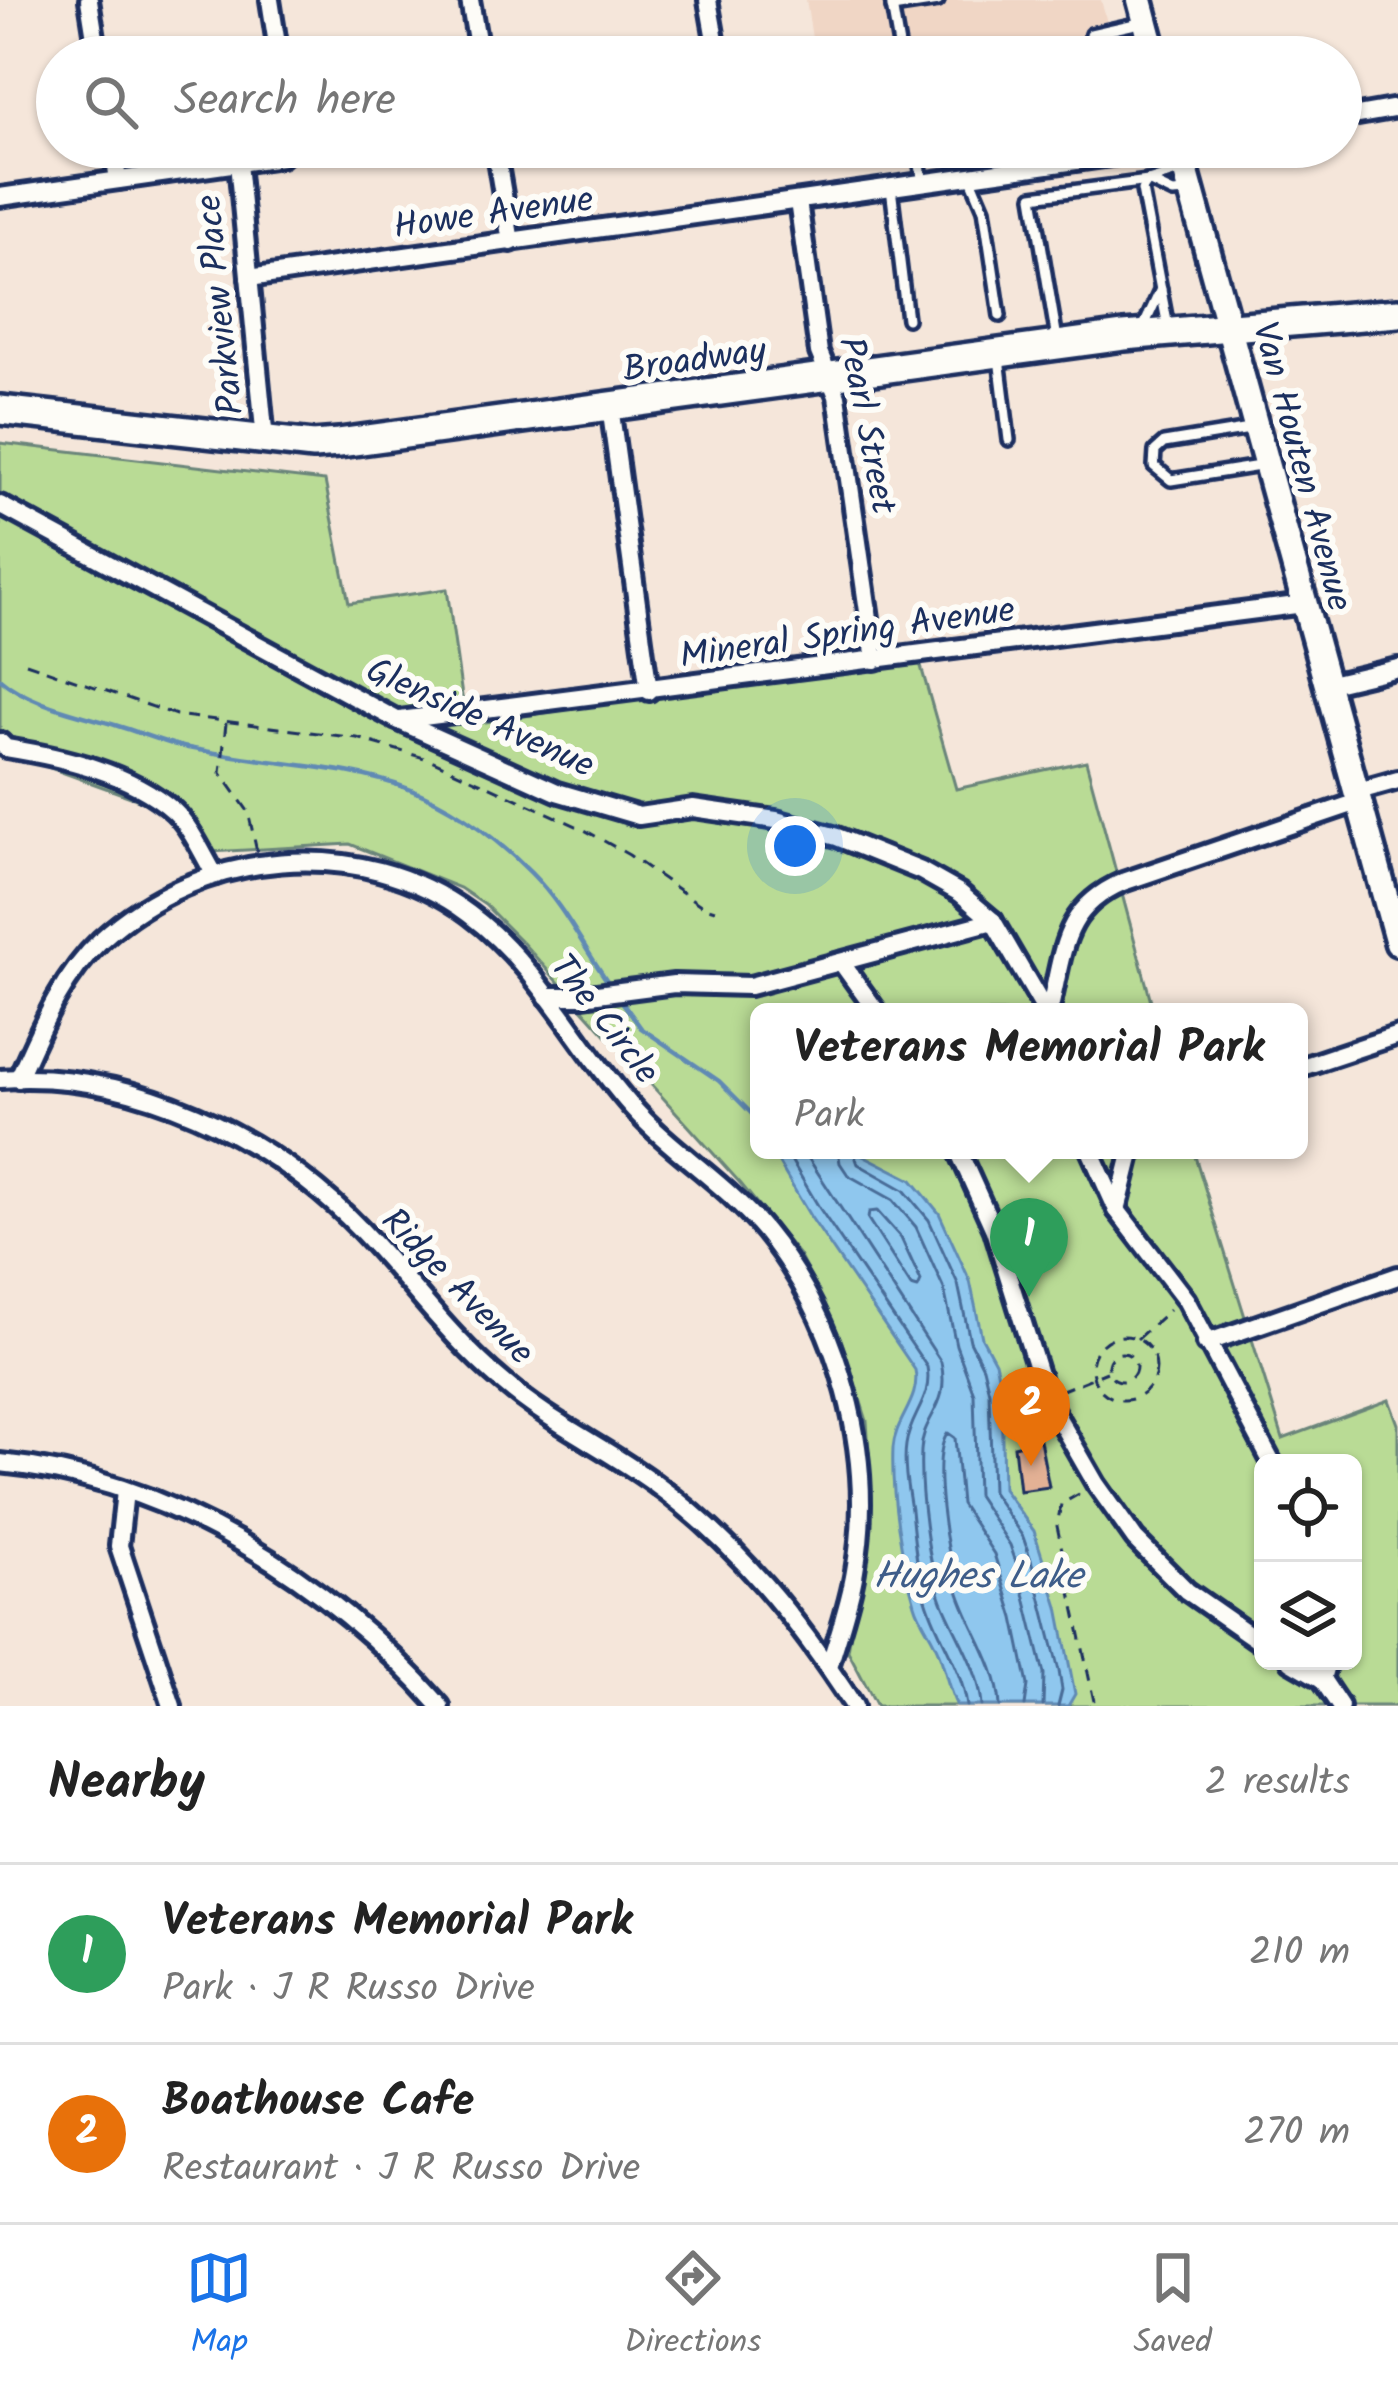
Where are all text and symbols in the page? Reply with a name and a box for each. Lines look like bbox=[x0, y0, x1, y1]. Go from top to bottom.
search box bbox=[36, 36, 1362, 168]
text: Search here bbox=[174, 66, 396, 138]
icon: search bbox=[78, 69, 144, 135]
street label: Howe Avenue bbox=[390, 172, 597, 257]
street label: Parkview Place bbox=[182, 192, 261, 418]
street label: Van Houten Avenue bbox=[1235, 316, 1367, 618]
street label: Broadway bbox=[619, 323, 771, 400]
street label: Pearl Street bbox=[821, 332, 911, 520]
street label: Mineral Spring Avenue bbox=[676, 583, 1019, 686]
street label: Glenside Avenue bbox=[356, 643, 603, 795]
your location bbox=[765, 816, 825, 876]
street label: The Circle bbox=[534, 943, 673, 1098]
popup bbox=[750, 1003, 1308, 1159]
text: Veterans Memorial Park bbox=[794, 1014, 1264, 1086]
text: Park bbox=[794, 1086, 864, 1148]
street label: Ridge Avenue bbox=[366, 1195, 547, 1380]
pin: 1 bbox=[990, 1198, 1068, 1297]
pin: 2 bbox=[992, 1367, 1070, 1466]
map controls bbox=[1254, 1454, 1362, 1670]
button: locate bbox=[1254, 1454, 1362, 1562]
water label: Hughes Lake bbox=[873, 1547, 1086, 1609]
button: layers bbox=[1254, 1562, 1362, 1670]
text: Nearby bbox=[48, 1744, 205, 1825]
text: 2 results bbox=[1205, 1753, 1350, 1815]
text: Veterans Memorial Park bbox=[162, 1887, 632, 1959]
text: 1 bbox=[81, 1923, 93, 1985]
text: 210 m bbox=[1249, 1923, 1350, 1985]
text: Park · J R Russo Drive bbox=[162, 1959, 535, 2021]
text: Boathouse Cafe bbox=[162, 2067, 474, 2139]
text: 2 bbox=[76, 2103, 98, 2165]
text: 270 m bbox=[1243, 2103, 1350, 2165]
text: Restaurant · J R Russo Drive bbox=[162, 2139, 640, 2201]
tab: Map bbox=[186, 2245, 252, 2370]
tab: Directions bbox=[624, 2245, 761, 2370]
tab: Saved bbox=[1134, 2245, 1212, 2370]

